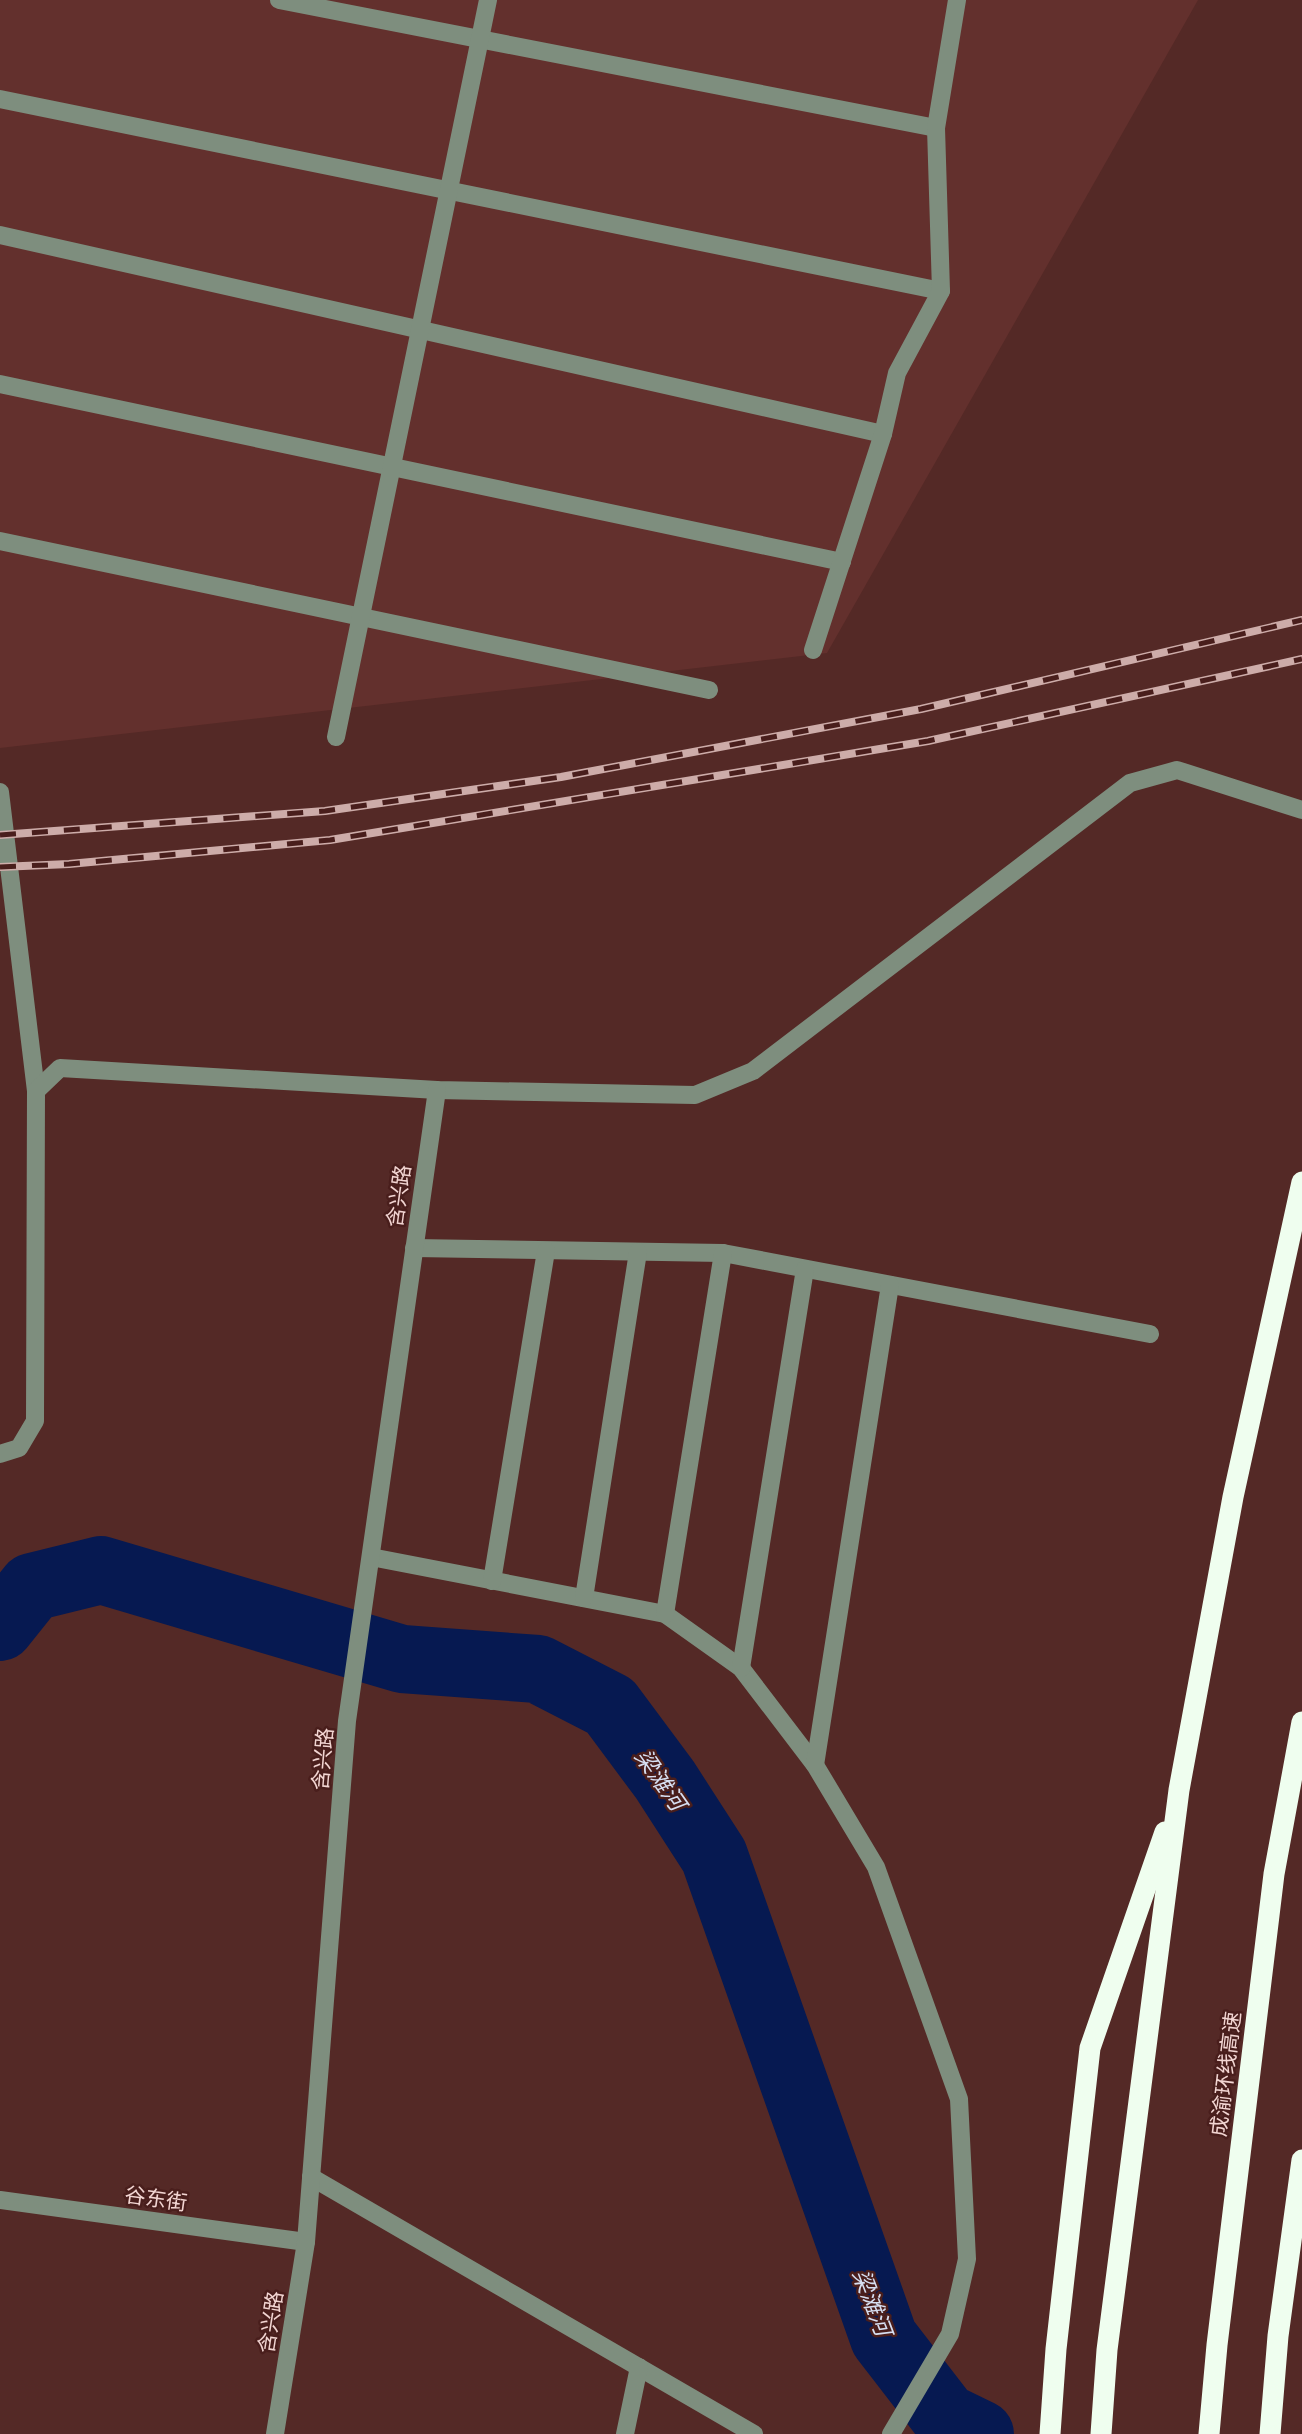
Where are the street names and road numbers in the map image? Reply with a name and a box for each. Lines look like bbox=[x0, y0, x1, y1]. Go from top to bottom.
street label: 含兴路 bbox=[380, 1163, 416, 1229]
street label: 含兴路 bbox=[305, 1726, 339, 1792]
street label: 成渝环线高速 bbox=[1203, 2010, 1247, 2138]
street label: 谷东街 bbox=[123, 2180, 189, 2216]
street label: 含兴路 bbox=[251, 2289, 289, 2355]

